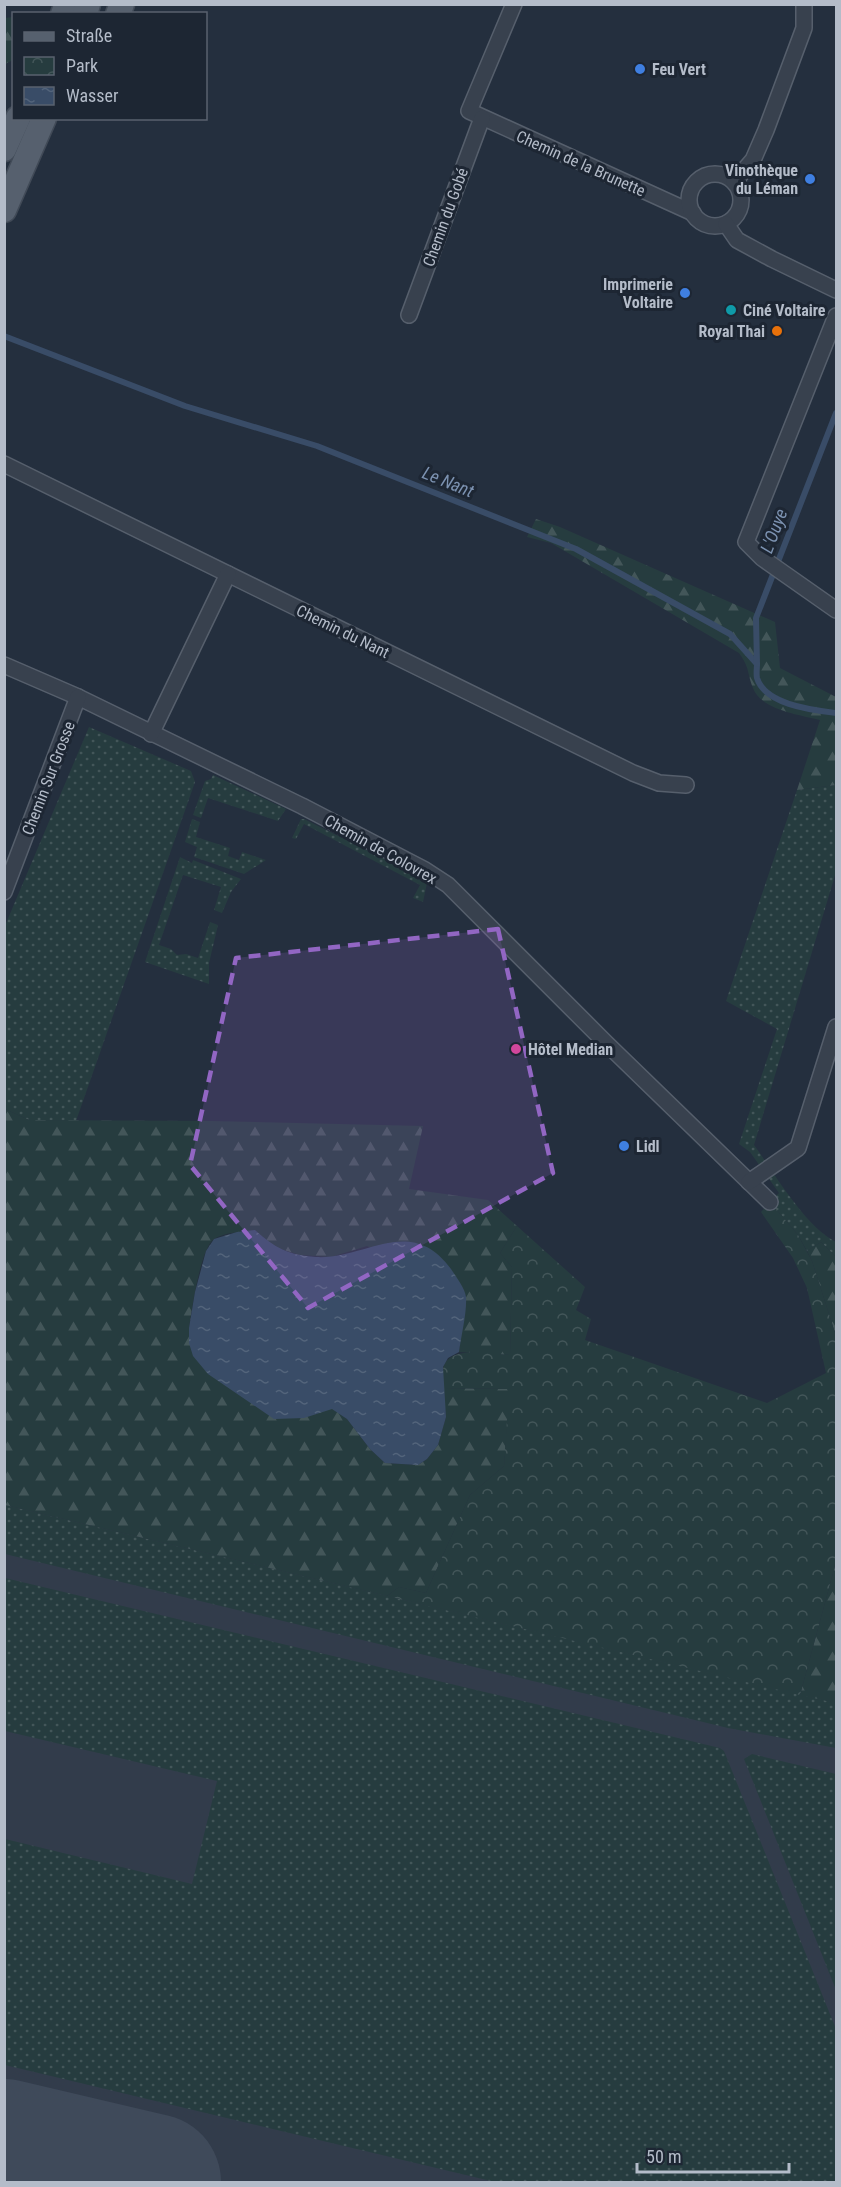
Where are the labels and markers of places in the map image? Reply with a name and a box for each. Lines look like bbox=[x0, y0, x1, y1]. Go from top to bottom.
place label: Feu Vert bbox=[652, 60, 706, 79]
marker: Feu Vert bbox=[633, 62, 647, 76]
place label: Vinothèque du Léman bbox=[725, 161, 798, 198]
marker: Vinothèque du Léman bbox=[803, 172, 817, 186]
place label: Imprimerie Voltaire bbox=[603, 275, 673, 312]
marker: Imprimerie Voltaire bbox=[678, 286, 692, 300]
place label: Ciné Voltaire bbox=[743, 301, 826, 320]
marker: Ciné Voltaire bbox=[724, 303, 738, 317]
place label: Royal Thai bbox=[698, 322, 765, 341]
marker: Royal Thai bbox=[770, 324, 784, 338]
place label: Hôtel Median bbox=[528, 1040, 613, 1059]
marker: Hôtel Median bbox=[509, 1042, 523, 1056]
place label: Lidl bbox=[636, 1137, 660, 1156]
marker: Lidl bbox=[617, 1139, 631, 1153]

